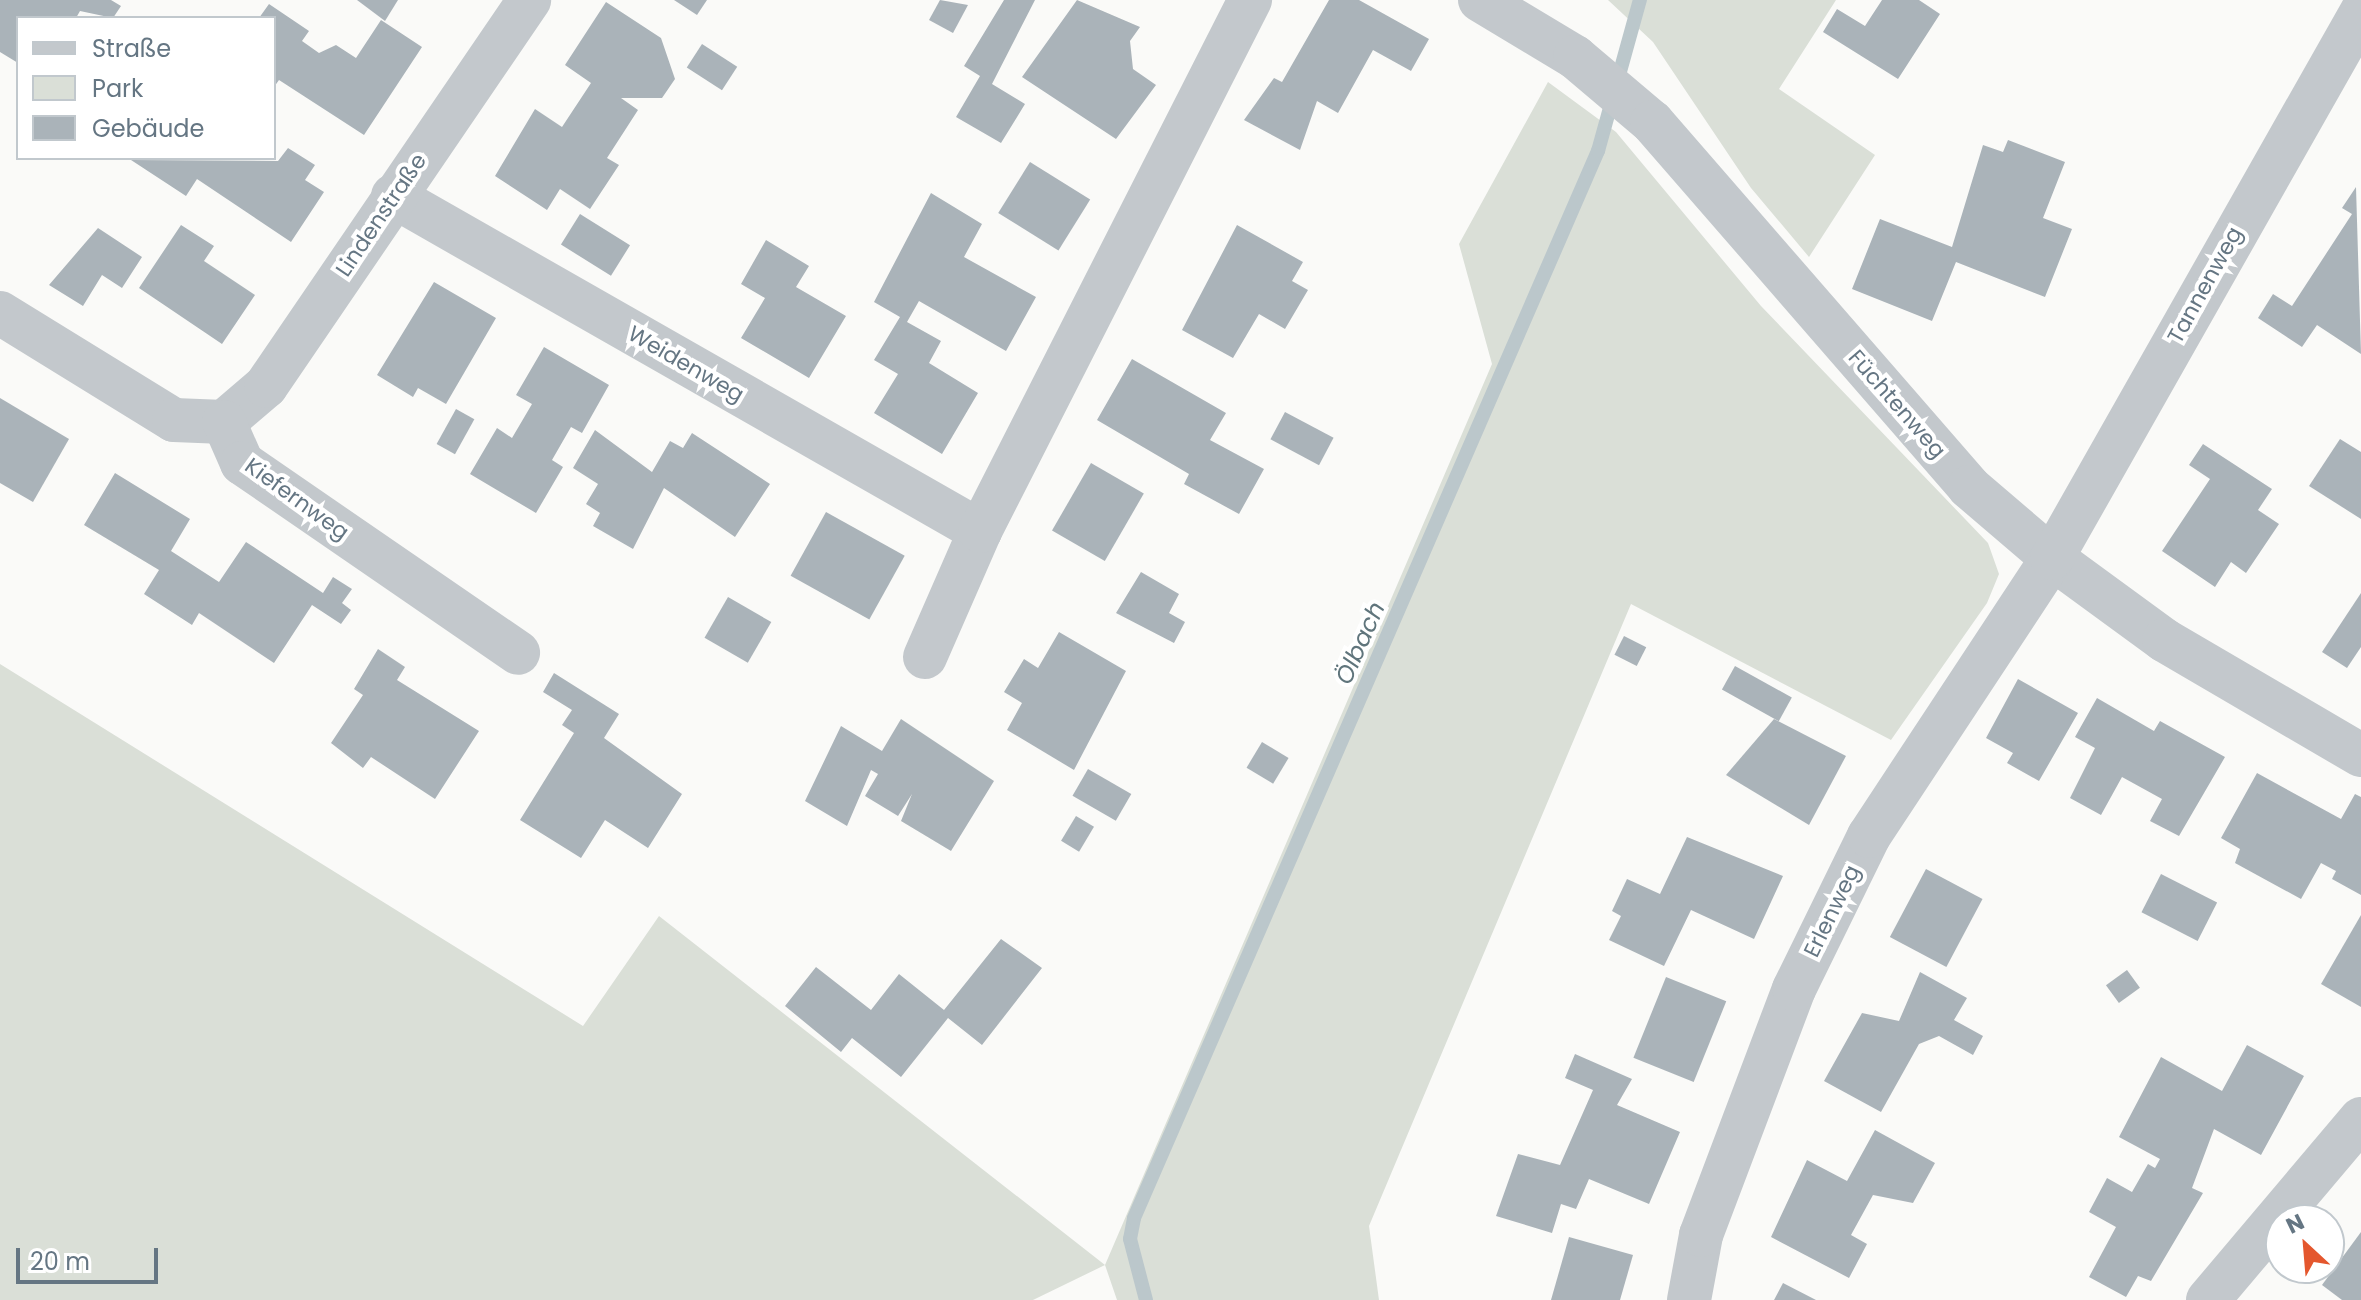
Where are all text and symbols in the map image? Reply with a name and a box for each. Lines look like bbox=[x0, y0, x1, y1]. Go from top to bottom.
legend bbox=[16, 16, 276, 160]
text: Straße bbox=[92, 32, 171, 65]
text: Park bbox=[92, 72, 143, 105]
text: Gebäude bbox=[92, 112, 204, 145]
street label: Lindenstraße bbox=[330, 148, 432, 282]
street label: Tannenweg bbox=[2162, 222, 2248, 348]
street label: Weidenweg bbox=[623, 320, 749, 408]
street label: Füchtenweg bbox=[1843, 344, 1951, 464]
street label: Kiefernweg bbox=[240, 452, 354, 546]
water label: Ölbach bbox=[1329, 597, 1391, 689]
street label: Erlenweg bbox=[1798, 861, 1866, 961]
north arrow bbox=[2265, 1204, 2345, 1284]
text: N bbox=[2281, 1206, 2309, 1241]
scale bar bbox=[20, 1232, 162, 1282]
text: 20 m bbox=[30, 1245, 90, 1278]

